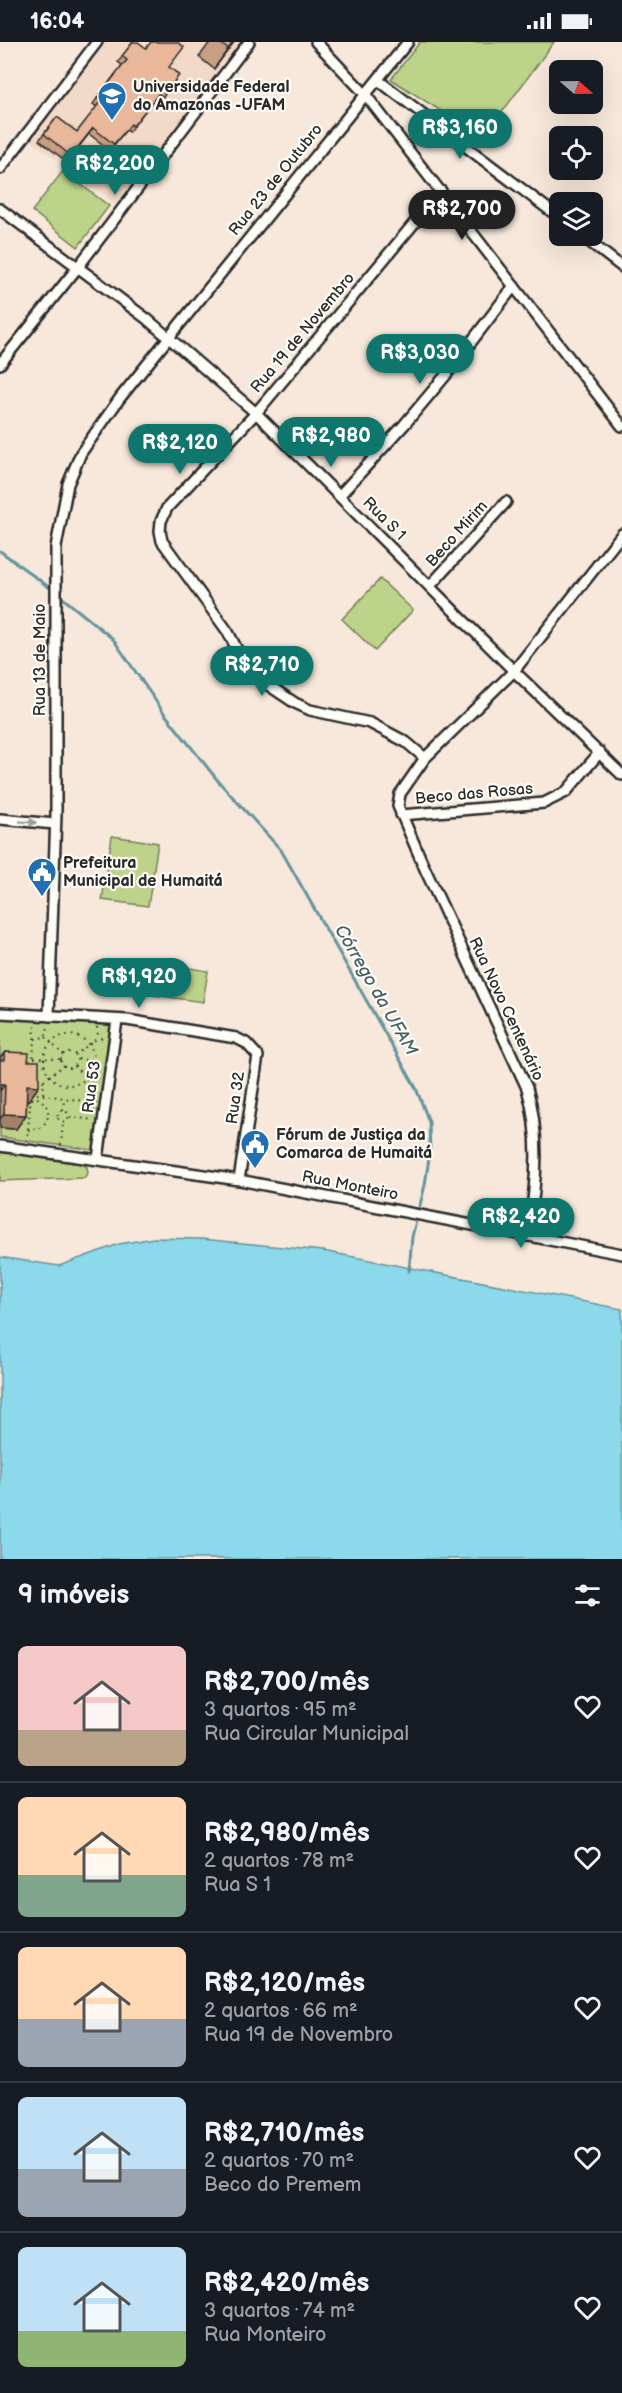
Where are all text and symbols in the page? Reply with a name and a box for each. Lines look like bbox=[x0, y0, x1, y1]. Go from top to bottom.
text: 16:04 bbox=[30, 8, 85, 35]
north arrow bbox=[549, 60, 603, 114]
map controls bbox=[549, 60, 603, 246]
place label: Universidade Federal do Amazonas -UFAM bbox=[133, 78, 289, 115]
school or university icon: Universidade Federal do Amazonas -UFAM bbox=[96, 80, 128, 122]
pin: R$3,160 bbox=[405, 109, 515, 160]
text: R$3,160 bbox=[422, 116, 498, 140]
street label: Rua 23 de Outubro bbox=[225, 120, 327, 240]
button: locate bbox=[549, 126, 603, 180]
pin: R$2,200 bbox=[60, 145, 170, 196]
text: R$2,200 bbox=[75, 152, 155, 176]
pin: R$2,700 bbox=[407, 190, 517, 241]
button: layers bbox=[549, 192, 603, 246]
text: R$2,700 bbox=[422, 197, 502, 221]
street label: Rua 19 de Novembro bbox=[247, 269, 359, 397]
pin: R$3,030 bbox=[365, 334, 475, 385]
text: R$3,030 bbox=[380, 341, 460, 365]
pin: R$2,980 bbox=[276, 417, 386, 468]
pin: R$2,120 bbox=[125, 424, 235, 475]
text: R$2,980 bbox=[291, 424, 371, 448]
text: R$2,120 bbox=[142, 431, 218, 455]
street label: Rua S 1 bbox=[358, 493, 410, 545]
street label: Beco Mirim bbox=[422, 497, 492, 571]
street label: Rua 13 de Maio bbox=[31, 604, 50, 716]
pin: R$2,710 bbox=[207, 646, 317, 697]
text: R$2,710 bbox=[224, 653, 300, 677]
street label: Beco das Rosas bbox=[414, 779, 534, 809]
one-way arrow bbox=[18, 818, 37, 827]
place label: Prefeitura Municipal de Humaitá bbox=[63, 854, 223, 891]
public building icon: Prefeitura Municipal de Humaitá bbox=[26, 856, 58, 898]
water label: Córrego da UFAM bbox=[330, 921, 422, 1059]
street label: Rua Novo Centenário bbox=[464, 934, 548, 1084]
pin: R$1,920 bbox=[84, 958, 194, 1009]
text: R$1,920 bbox=[101, 965, 177, 989]
street label: Rua 53 bbox=[79, 1059, 105, 1114]
street label: Rua 32 bbox=[223, 1070, 249, 1126]
place label: Fórum de Justiça da Comarca de Humaitá bbox=[276, 1126, 432, 1163]
public building icon: Fórum de Justiça da Comarca de Humaitá bbox=[239, 1128, 271, 1170]
street label: Rua Monteiro bbox=[300, 1167, 400, 1205]
pin: R$2,420 bbox=[466, 1198, 576, 1249]
text: R$2,420 bbox=[481, 1205, 561, 1229]
icon: filters bbox=[571, 1579, 604, 1612]
text: 9 imóveis bbox=[18, 1580, 129, 1611]
text: R$2,700/mês bbox=[204, 1667, 369, 1698]
icon: home bbox=[66, 1670, 138, 1742]
icon: heart bbox=[571, 1690, 604, 1723]
text: 3 quartos · 95 m² bbox=[204, 1698, 357, 1722]
text: Rua Circular Municipal bbox=[204, 1722, 409, 1746]
text: R$2,980/mês bbox=[204, 1818, 370, 1849]
icon: home bbox=[66, 1821, 138, 1893]
icon: heart bbox=[571, 1841, 604, 1874]
text: 2 quartos · 78 m² bbox=[204, 1849, 354, 1873]
text: Rua S 1 bbox=[204, 1873, 271, 1897]
text: R$2,120/mês bbox=[204, 1968, 365, 1999]
icon: home bbox=[66, 1971, 138, 2043]
icon: heart bbox=[571, 1991, 604, 2024]
text: 2 quartos · 66 m² bbox=[204, 1999, 358, 2023]
text: Rua 19 de Novembro bbox=[204, 2023, 393, 2047]
text: R$2,710/mês bbox=[204, 2118, 364, 2149]
icon: home bbox=[66, 2121, 138, 2193]
icon: heart bbox=[571, 2141, 604, 2174]
text: 2 quartos · 70 m² bbox=[204, 2149, 354, 2173]
text: Beco do Premem bbox=[204, 2173, 361, 2197]
text: R$2,420/mês bbox=[204, 2268, 369, 2299]
icon: home bbox=[66, 2271, 138, 2343]
icon: heart bbox=[571, 2291, 604, 2324]
text: 3 quartos · 74 m² bbox=[204, 2299, 355, 2323]
text: Rua Monteiro bbox=[204, 2323, 326, 2347]

